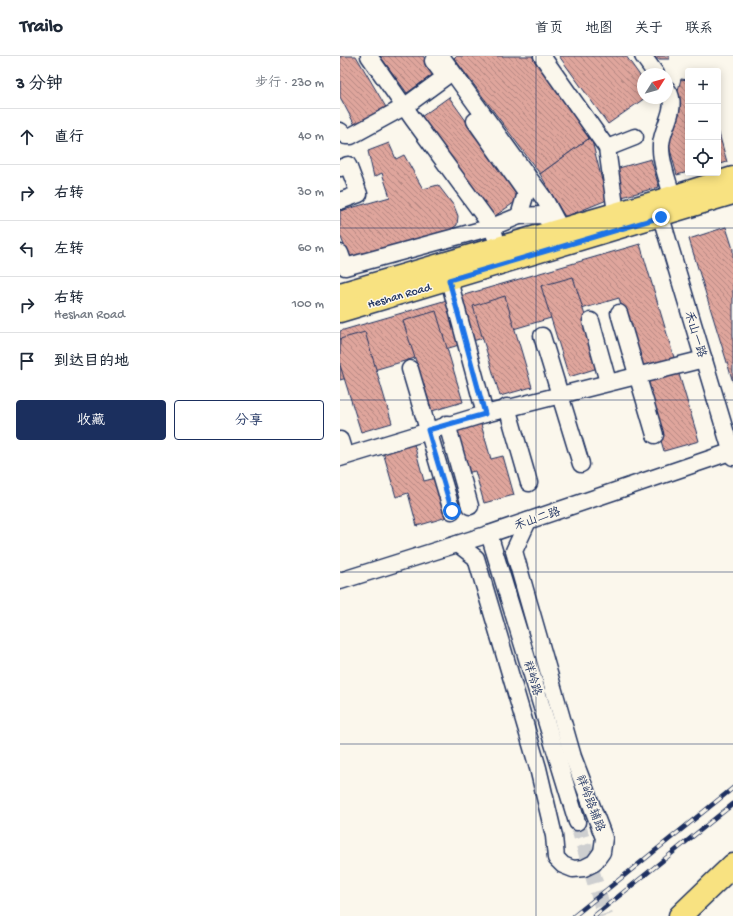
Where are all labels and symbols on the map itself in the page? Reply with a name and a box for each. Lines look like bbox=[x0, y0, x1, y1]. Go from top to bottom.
north arrow bbox=[637, 68, 673, 104]
route end bbox=[652, 208, 670, 226]
street label: Heshan Road bbox=[366, 281, 434, 313]
street label: 禾山一路 bbox=[680, 309, 709, 360]
route start bbox=[443, 502, 461, 520]
street label: 禾山二路 bbox=[512, 505, 563, 534]
street label: 祥岭路 bbox=[519, 659, 544, 698]
street label: 祥岭路辅路 bbox=[572, 773, 607, 834]

